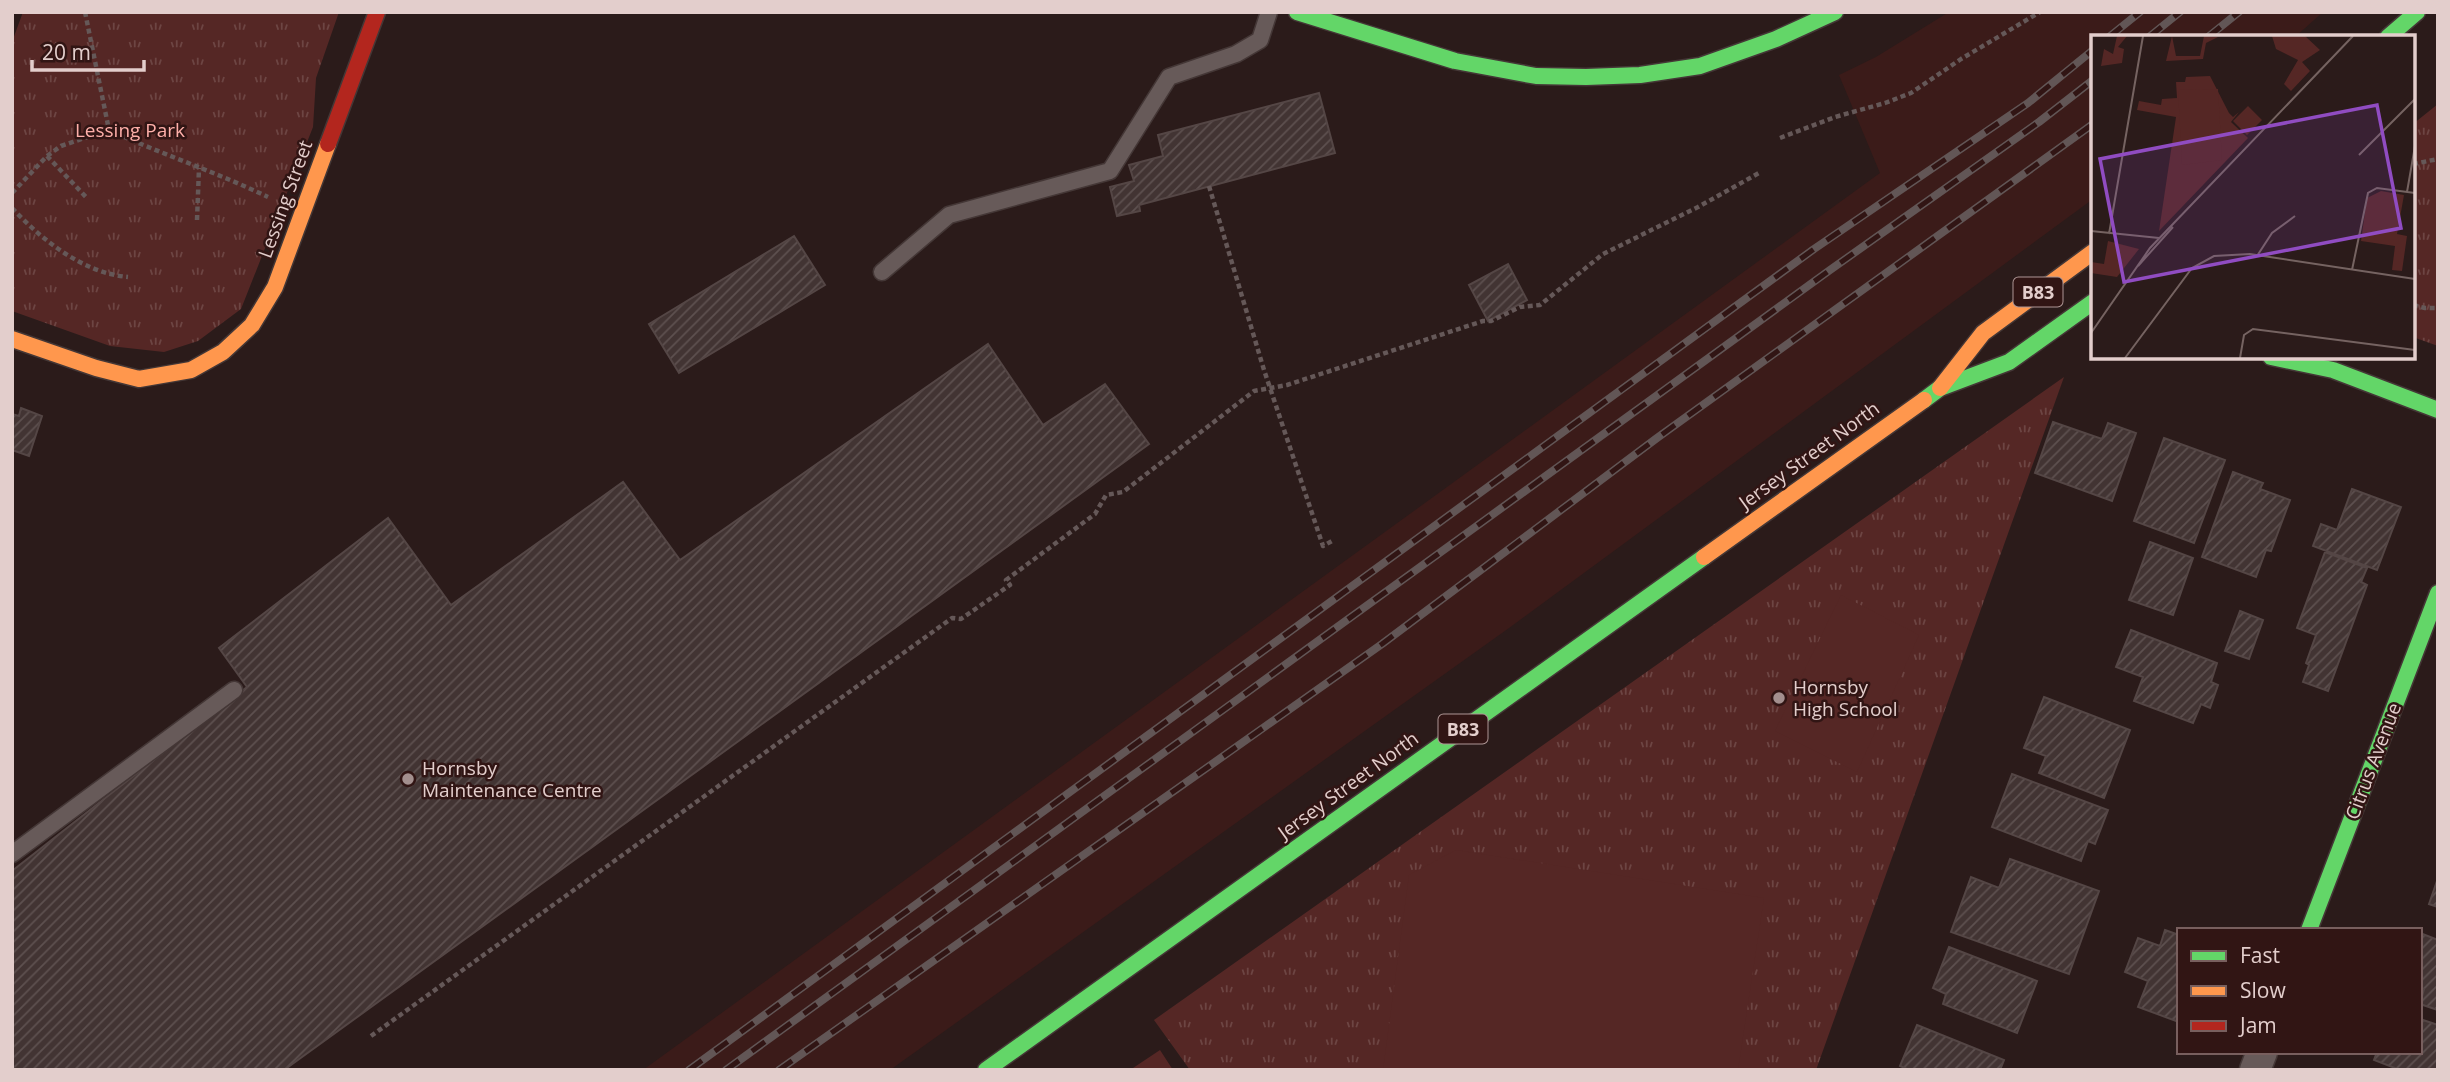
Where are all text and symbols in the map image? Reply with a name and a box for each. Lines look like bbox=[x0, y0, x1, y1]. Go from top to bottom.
scale bar bbox=[32, 28, 144, 72]
inset map bbox=[2091, 35, 2415, 359]
text: 20 m bbox=[42, 38, 91, 66]
park label: Lessing Park bbox=[75, 117, 185, 143]
street label: Lessing Street bbox=[252, 136, 318, 261]
road number: B83 bbox=[2014, 278, 2062, 306]
street label: Jersey Street North bbox=[1732, 395, 1884, 516]
place label: Hornsby High School bbox=[1793, 674, 1898, 722]
marker: Hornsby High School bbox=[1771, 690, 1787, 706]
street label: Citrus Avenue bbox=[2339, 699, 2407, 823]
road number: B83 bbox=[1438, 714, 1488, 744]
street label: Jersey Street North bbox=[1271, 725, 1423, 846]
place label: Hornsby Maintenance Centre bbox=[422, 755, 602, 803]
marker: Hornsby Maintenance Centre bbox=[400, 771, 416, 787]
legend bbox=[2177, 928, 2422, 1054]
text: Fast bbox=[2240, 941, 2280, 969]
text: Slow bbox=[2240, 976, 2286, 1004]
text: Jam bbox=[2238, 1011, 2277, 1039]

